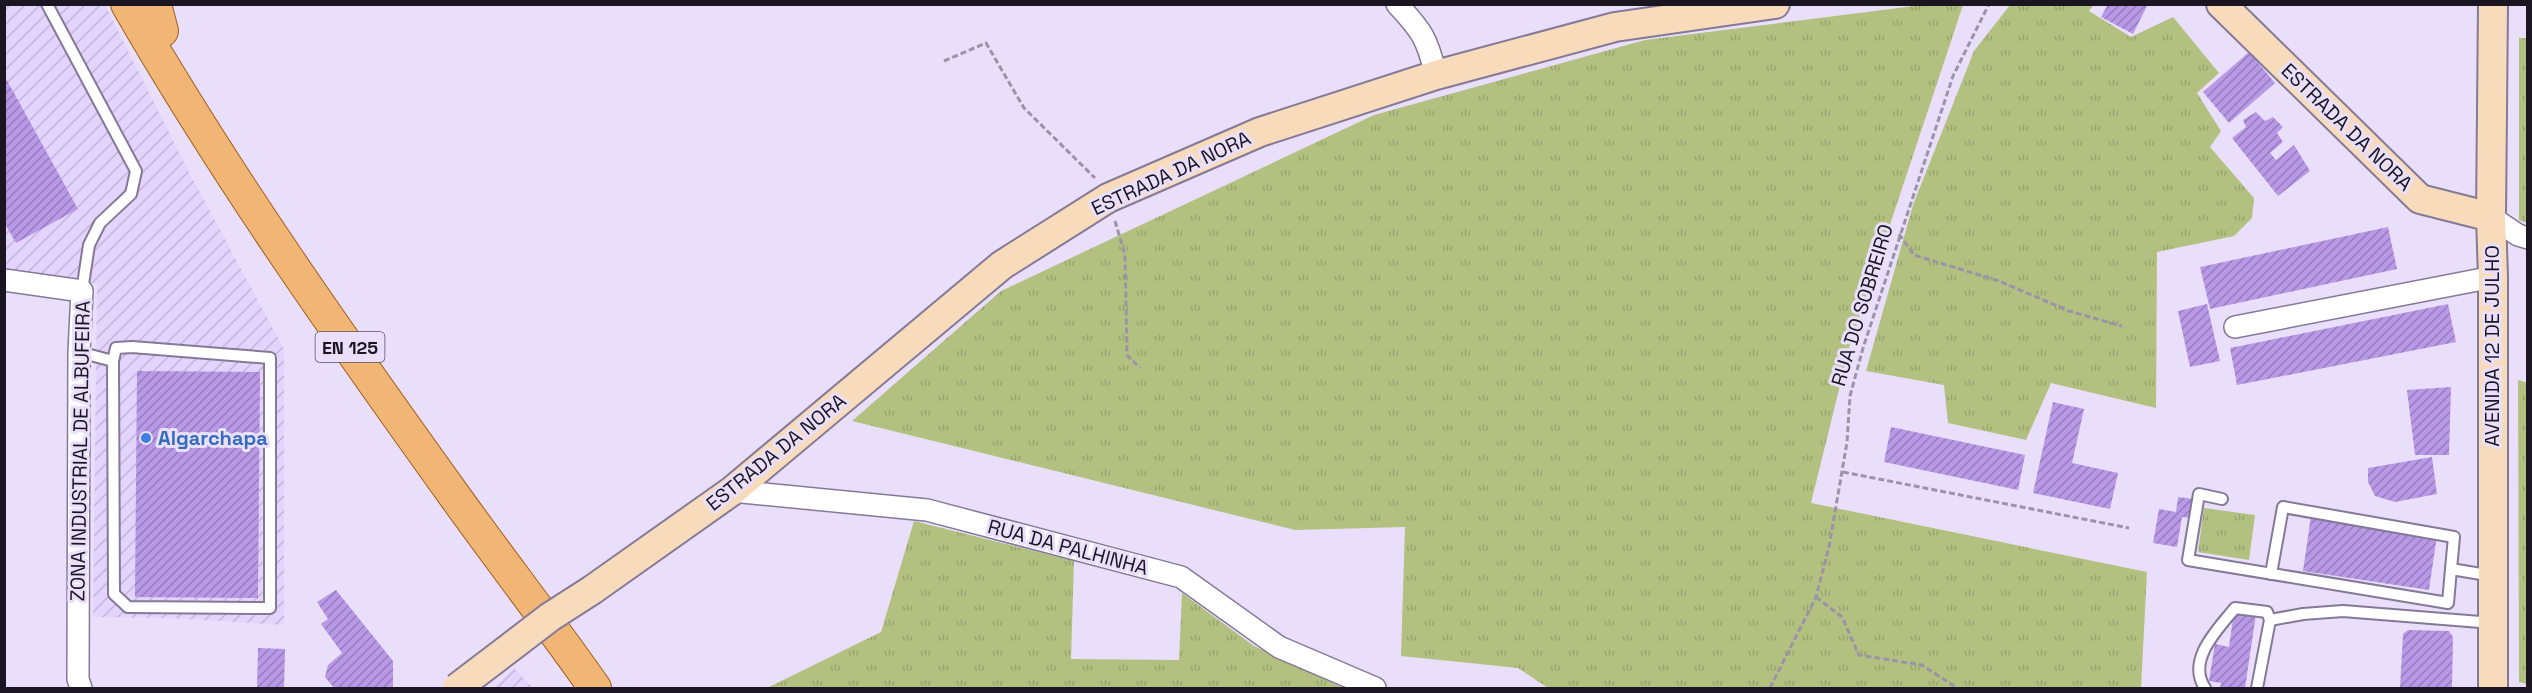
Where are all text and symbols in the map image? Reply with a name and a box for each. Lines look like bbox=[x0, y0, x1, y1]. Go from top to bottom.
street label: ESTRADA DA NORA bbox=[2276, 58, 2418, 197]
street label: ESTRADA DA NORA bbox=[1087, 125, 1255, 221]
street label: RUA DO SOBREIRO bbox=[1825, 221, 1899, 389]
street label: AVENIDA 12 DE JULHO bbox=[2479, 245, 2505, 447]
street label: ZONA INDUSTRIAL DE ALBUFEIRA bbox=[64, 300, 96, 602]
road number: EN 125 bbox=[316, 332, 385, 362]
street label: ESTRADA DA NORA bbox=[701, 387, 852, 516]
place label: Algarchapa bbox=[158, 425, 268, 451]
marker: Algarchapa bbox=[139, 431, 153, 445]
street label: RUA DA PALHINHA bbox=[985, 513, 1151, 581]

